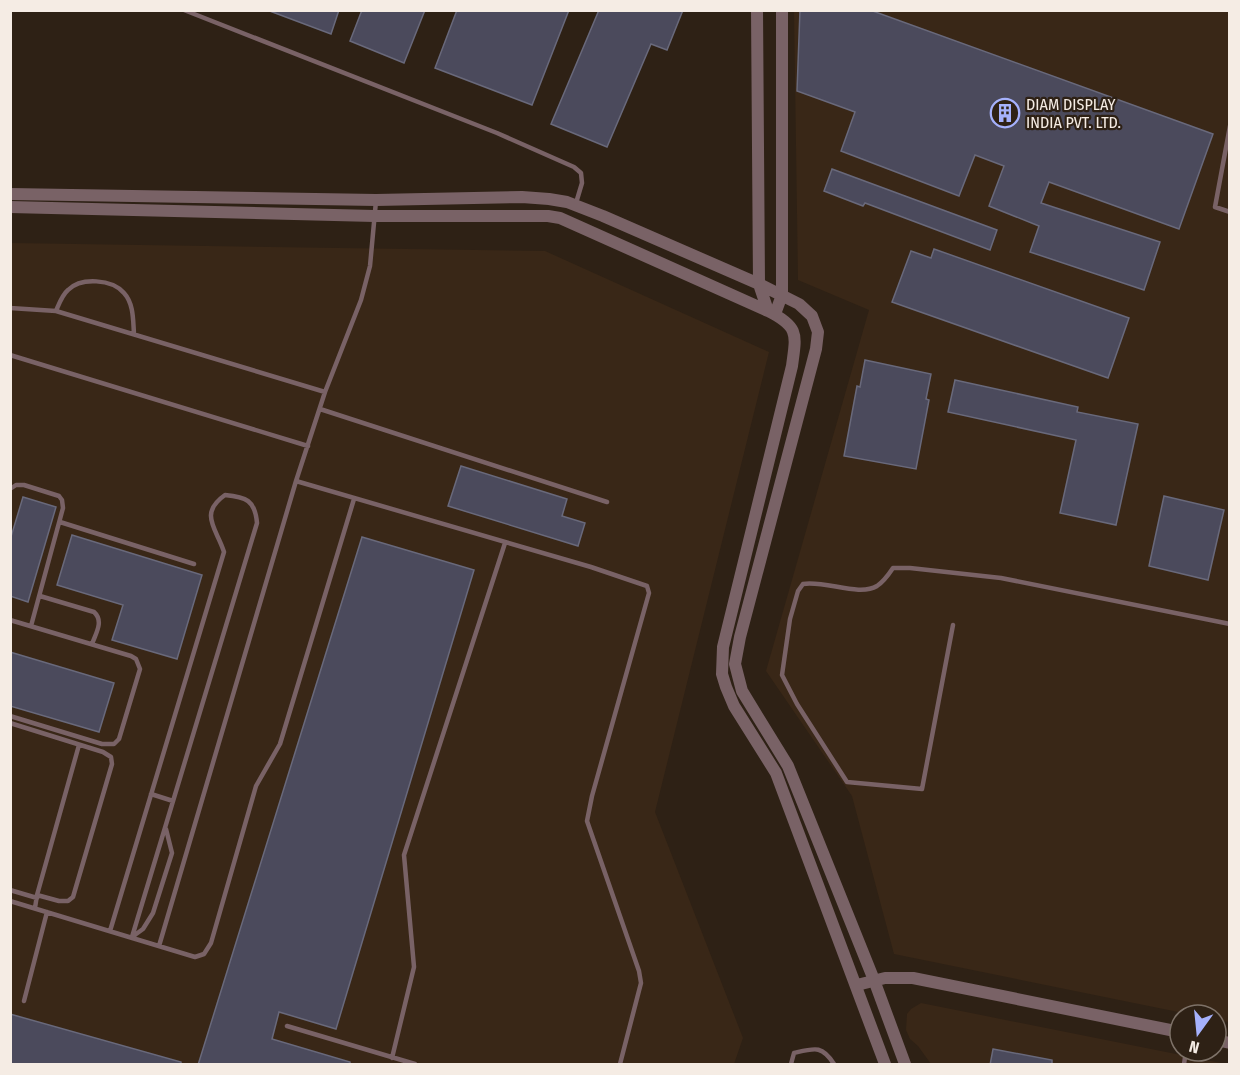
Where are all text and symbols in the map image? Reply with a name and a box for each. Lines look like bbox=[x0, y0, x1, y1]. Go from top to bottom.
place label: DIAM DISPLAY INDIA PVT. LTD. bbox=[1026, 95, 1121, 132]
building icon: DIAM DISPLAY INDIA PVT. LTD. bbox=[989, 97, 1021, 129]
north arrow bbox=[1168, 1003, 1228, 1063]
text: N bbox=[1187, 1037, 1201, 1057]

